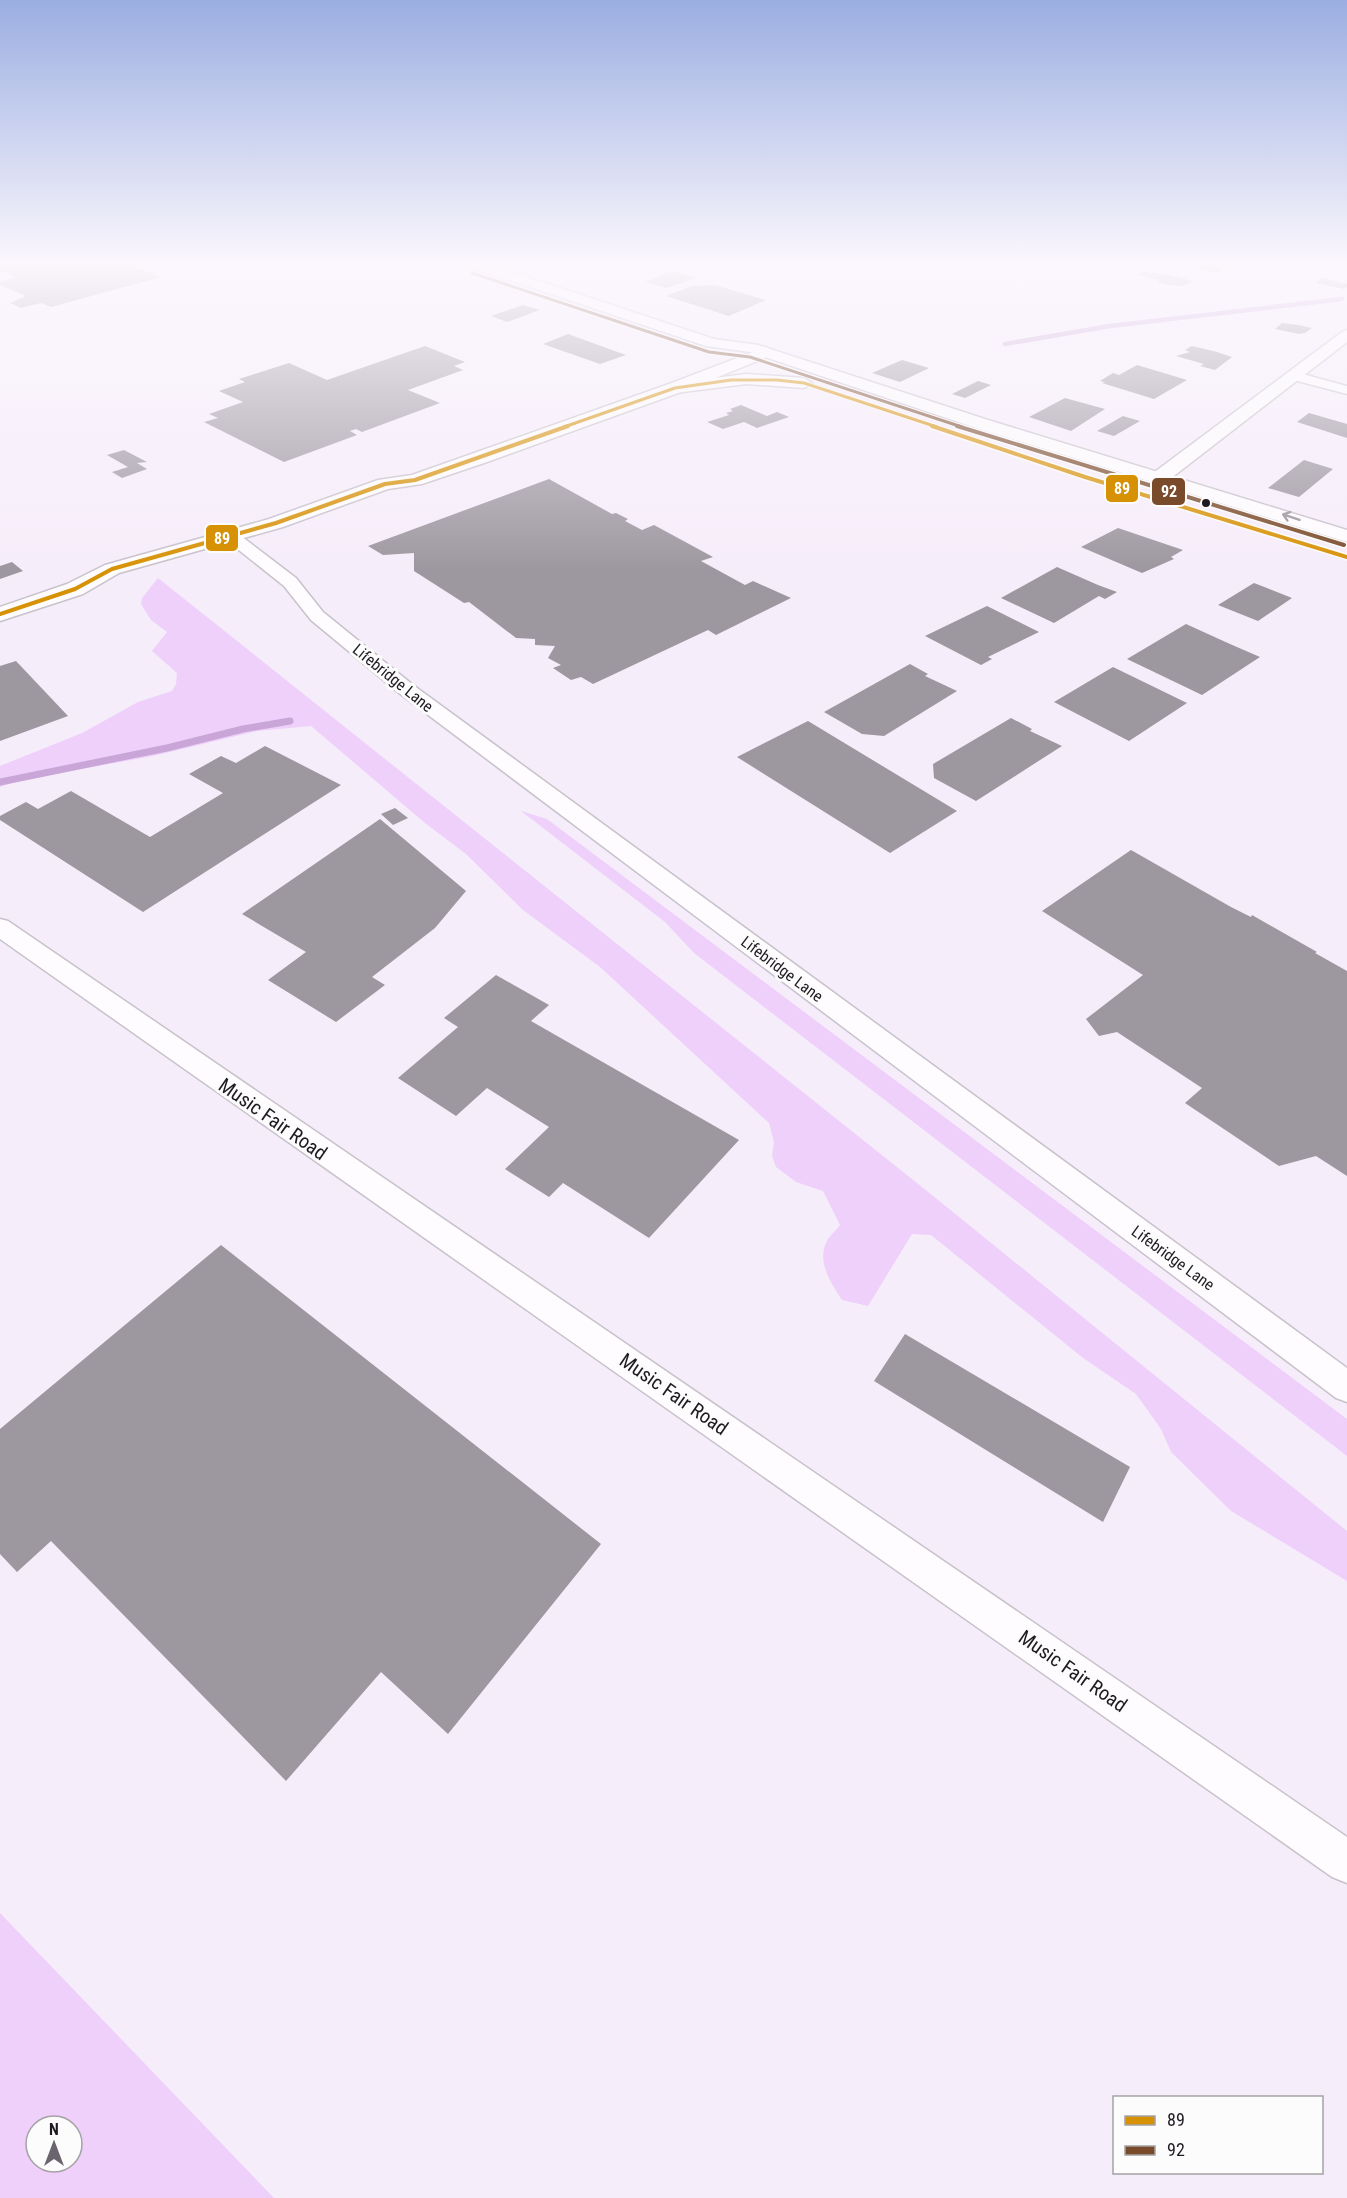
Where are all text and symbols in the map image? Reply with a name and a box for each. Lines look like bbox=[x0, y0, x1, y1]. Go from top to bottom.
line badge: 89 bbox=[1105, 474, 1139, 503]
line badge: 92 bbox=[1151, 477, 1186, 506]
text: 89 bbox=[1114, 479, 1130, 498]
text: 92 bbox=[1161, 482, 1177, 501]
unlabelled marker bbox=[1200, 497, 1212, 509]
one-way arrow bbox=[1282, 511, 1301, 522]
line badge: 89 bbox=[205, 524, 239, 552]
text: 89 bbox=[214, 529, 230, 548]
street label: Lifebridge Lane bbox=[349, 640, 437, 716]
street label: Lifebridge Lane bbox=[737, 932, 827, 1006]
street label: Music Fair Road bbox=[214, 1073, 332, 1165]
street label: Lifebridge Lane bbox=[1128, 1222, 1218, 1294]
street label: Music Fair Road bbox=[615, 1348, 733, 1440]
street label: Music Fair Road bbox=[1014, 1625, 1132, 1717]
legend bbox=[1113, 2096, 1323, 2174]
text: 89 bbox=[1167, 2109, 1185, 2130]
north arrow bbox=[24, 2114, 84, 2174]
text: N bbox=[49, 2120, 59, 2139]
text: 92 bbox=[1167, 2139, 1185, 2160]

